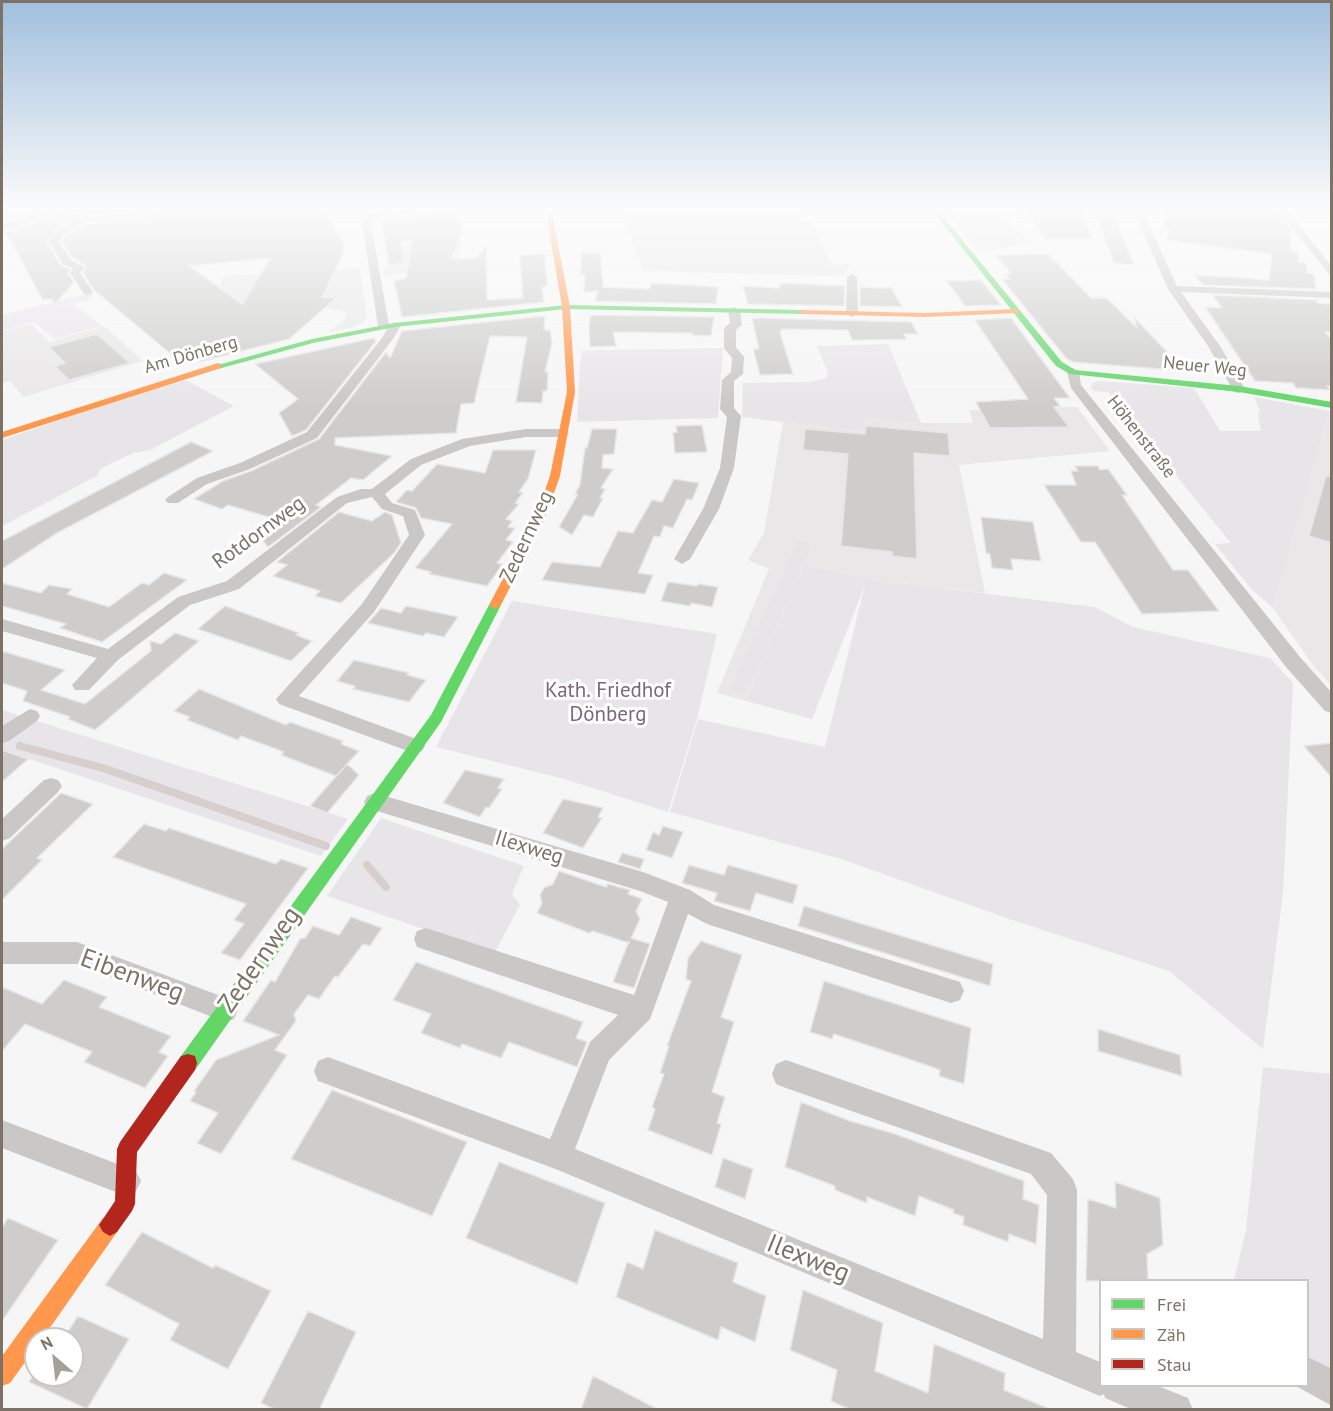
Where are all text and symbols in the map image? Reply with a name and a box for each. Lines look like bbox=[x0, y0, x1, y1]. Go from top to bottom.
street label: Am Dönberg bbox=[142, 331, 240, 379]
street label: Neuer Weg bbox=[1162, 352, 1248, 382]
street label: Höhenstraße bbox=[1102, 391, 1180, 483]
street label: Zedernweg bbox=[495, 487, 559, 587]
street label: Rotdornweg bbox=[208, 491, 310, 575]
park label: Kath. Friedhof Dönberg bbox=[545, 678, 671, 728]
street label: Ilexweg bbox=[492, 826, 566, 870]
street label: Zedernweg bbox=[212, 901, 308, 1019]
street label: Eibenweg bbox=[76, 943, 188, 1009]
street label: Ilexweg bbox=[762, 1228, 854, 1290]
legend bbox=[1099, 1279, 1309, 1387]
text: Frei bbox=[1157, 1293, 1186, 1316]
text: Zäh bbox=[1157, 1323, 1186, 1346]
north arrow bbox=[24, 1327, 84, 1387]
text: N bbox=[37, 1332, 56, 1354]
text: Stau bbox=[1157, 1353, 1191, 1376]

